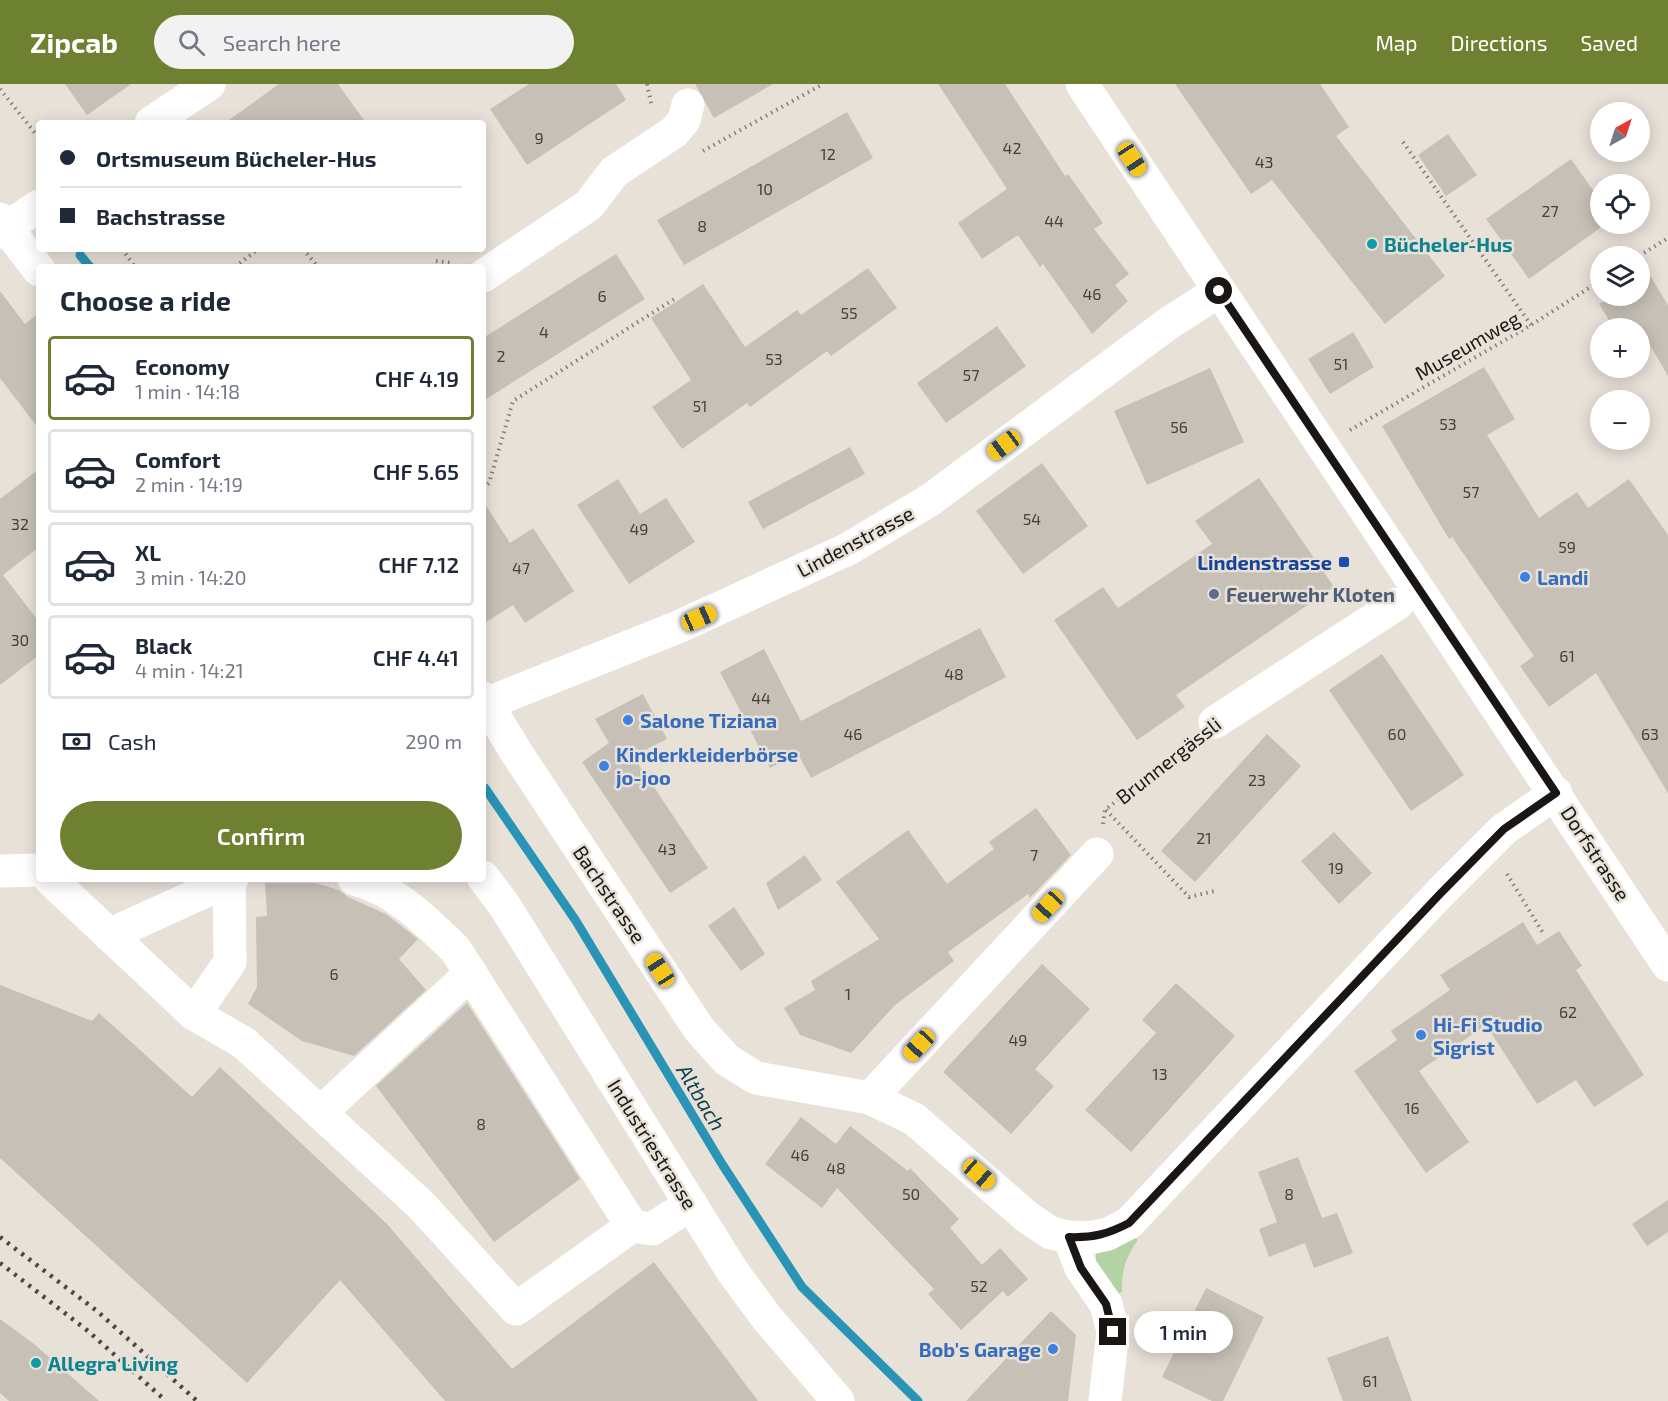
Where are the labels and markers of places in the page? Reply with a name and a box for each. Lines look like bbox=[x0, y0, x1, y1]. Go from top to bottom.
place label: Bücheler-Hus bbox=[1384, 232, 1513, 256]
marker: Bücheler-Hus bbox=[1365, 237, 1379, 251]
place label: Lindenstrasse bbox=[1197, 550, 1332, 574]
marker: Lindenstrasse bbox=[1337, 555, 1351, 569]
place label: Landi bbox=[1537, 565, 1589, 589]
marker: Landi bbox=[1518, 570, 1532, 584]
place label: Feuerwehr Kloten bbox=[1226, 582, 1395, 606]
marker: Feuerwehr Kloten bbox=[1207, 587, 1221, 601]
place label: Salone Tiziana bbox=[640, 708, 777, 732]
marker: Salone Tiziana bbox=[621, 713, 635, 727]
place label: Kinderkleiderbörse jo-joo bbox=[616, 742, 798, 789]
marker: Kinderkleiderbörse jo-joo bbox=[597, 759, 611, 773]
place label: Hi-Fi Studio Sigrist bbox=[1433, 1012, 1543, 1059]
marker: Hi-Fi Studio Sigrist bbox=[1414, 1028, 1428, 1042]
place label: Bob's Garage bbox=[919, 1337, 1041, 1361]
marker: Bob's Garage bbox=[1046, 1342, 1060, 1356]
place label: Allegra Living bbox=[48, 1351, 178, 1375]
marker: Allegra Living bbox=[29, 1356, 43, 1370]

